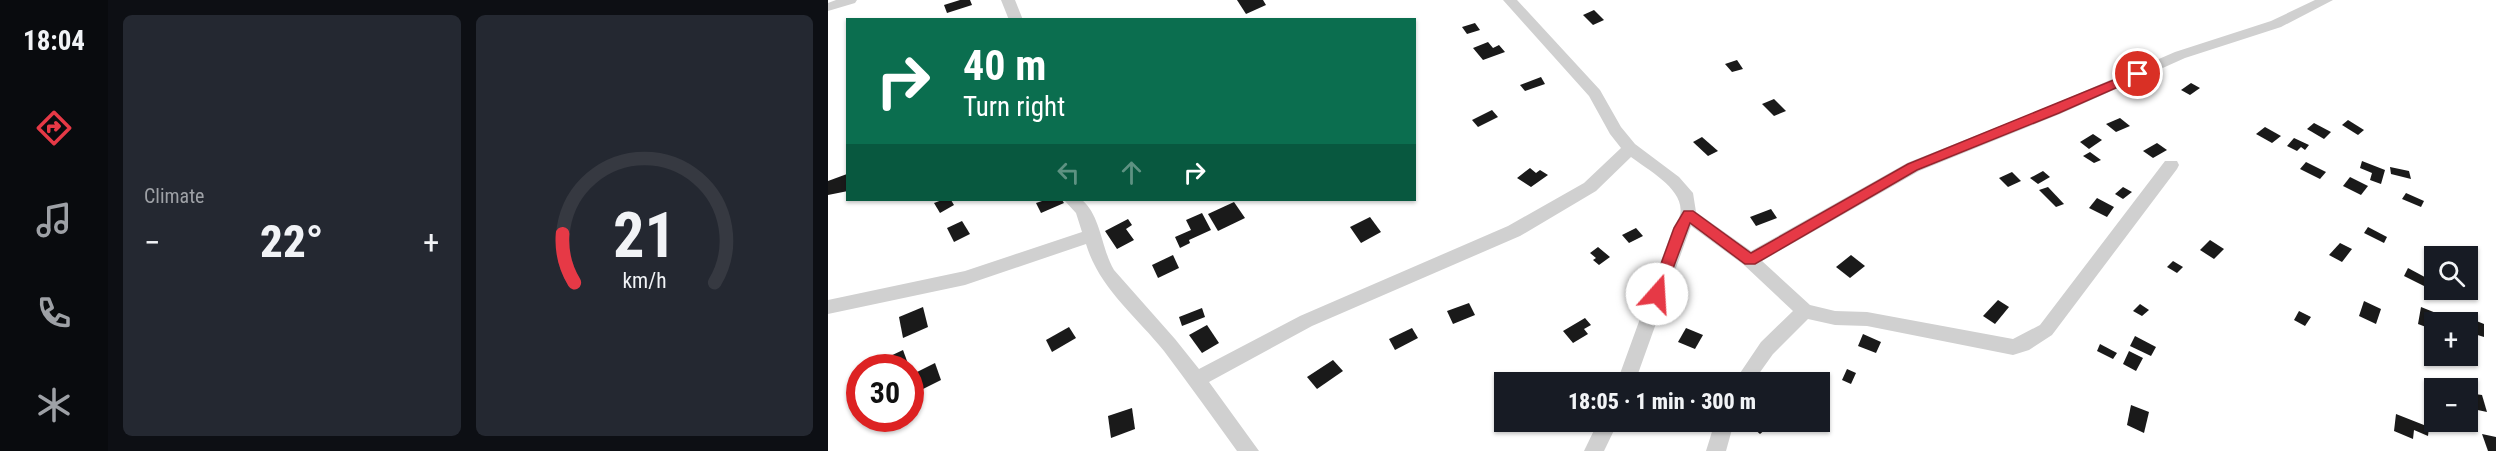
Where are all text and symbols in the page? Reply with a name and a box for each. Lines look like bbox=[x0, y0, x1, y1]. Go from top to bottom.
text: 18:04 bbox=[23, 25, 85, 57]
text: 40 m bbox=[963, 41, 1046, 90]
icon: right bbox=[864, 42, 942, 120]
pin bbox=[2112, 48, 2163, 99]
icon: arrive bbox=[2121, 57, 2154, 90]
text: Turn right bbox=[963, 91, 1065, 123]
icon: directions bbox=[33, 107, 75, 149]
icon: left bbox=[1052, 156, 1085, 189]
icon: ahead bbox=[1115, 156, 1148, 189]
icon: right bbox=[1178, 156, 1211, 189]
text: Climate bbox=[144, 184, 204, 208]
icon: music bbox=[33, 199, 75, 241]
text: 21 bbox=[613, 199, 676, 272]
text: 22° bbox=[260, 215, 324, 268]
text: − bbox=[144, 223, 161, 262]
text: + bbox=[423, 223, 440, 262]
map controls bbox=[2424, 246, 2478, 432]
button: search bbox=[2424, 246, 2478, 300]
position arrow bbox=[1625, 262, 1689, 326]
text: km/h bbox=[622, 268, 666, 293]
icon: phone bbox=[33, 292, 75, 334]
button: + bbox=[2424, 312, 2478, 366]
speed limit sign: 30 bbox=[846, 354, 924, 432]
button: − bbox=[2424, 378, 2478, 432]
icon: climate bbox=[33, 384, 75, 426]
text: 18:05 · 1 min · 300 m bbox=[1568, 389, 1756, 414]

